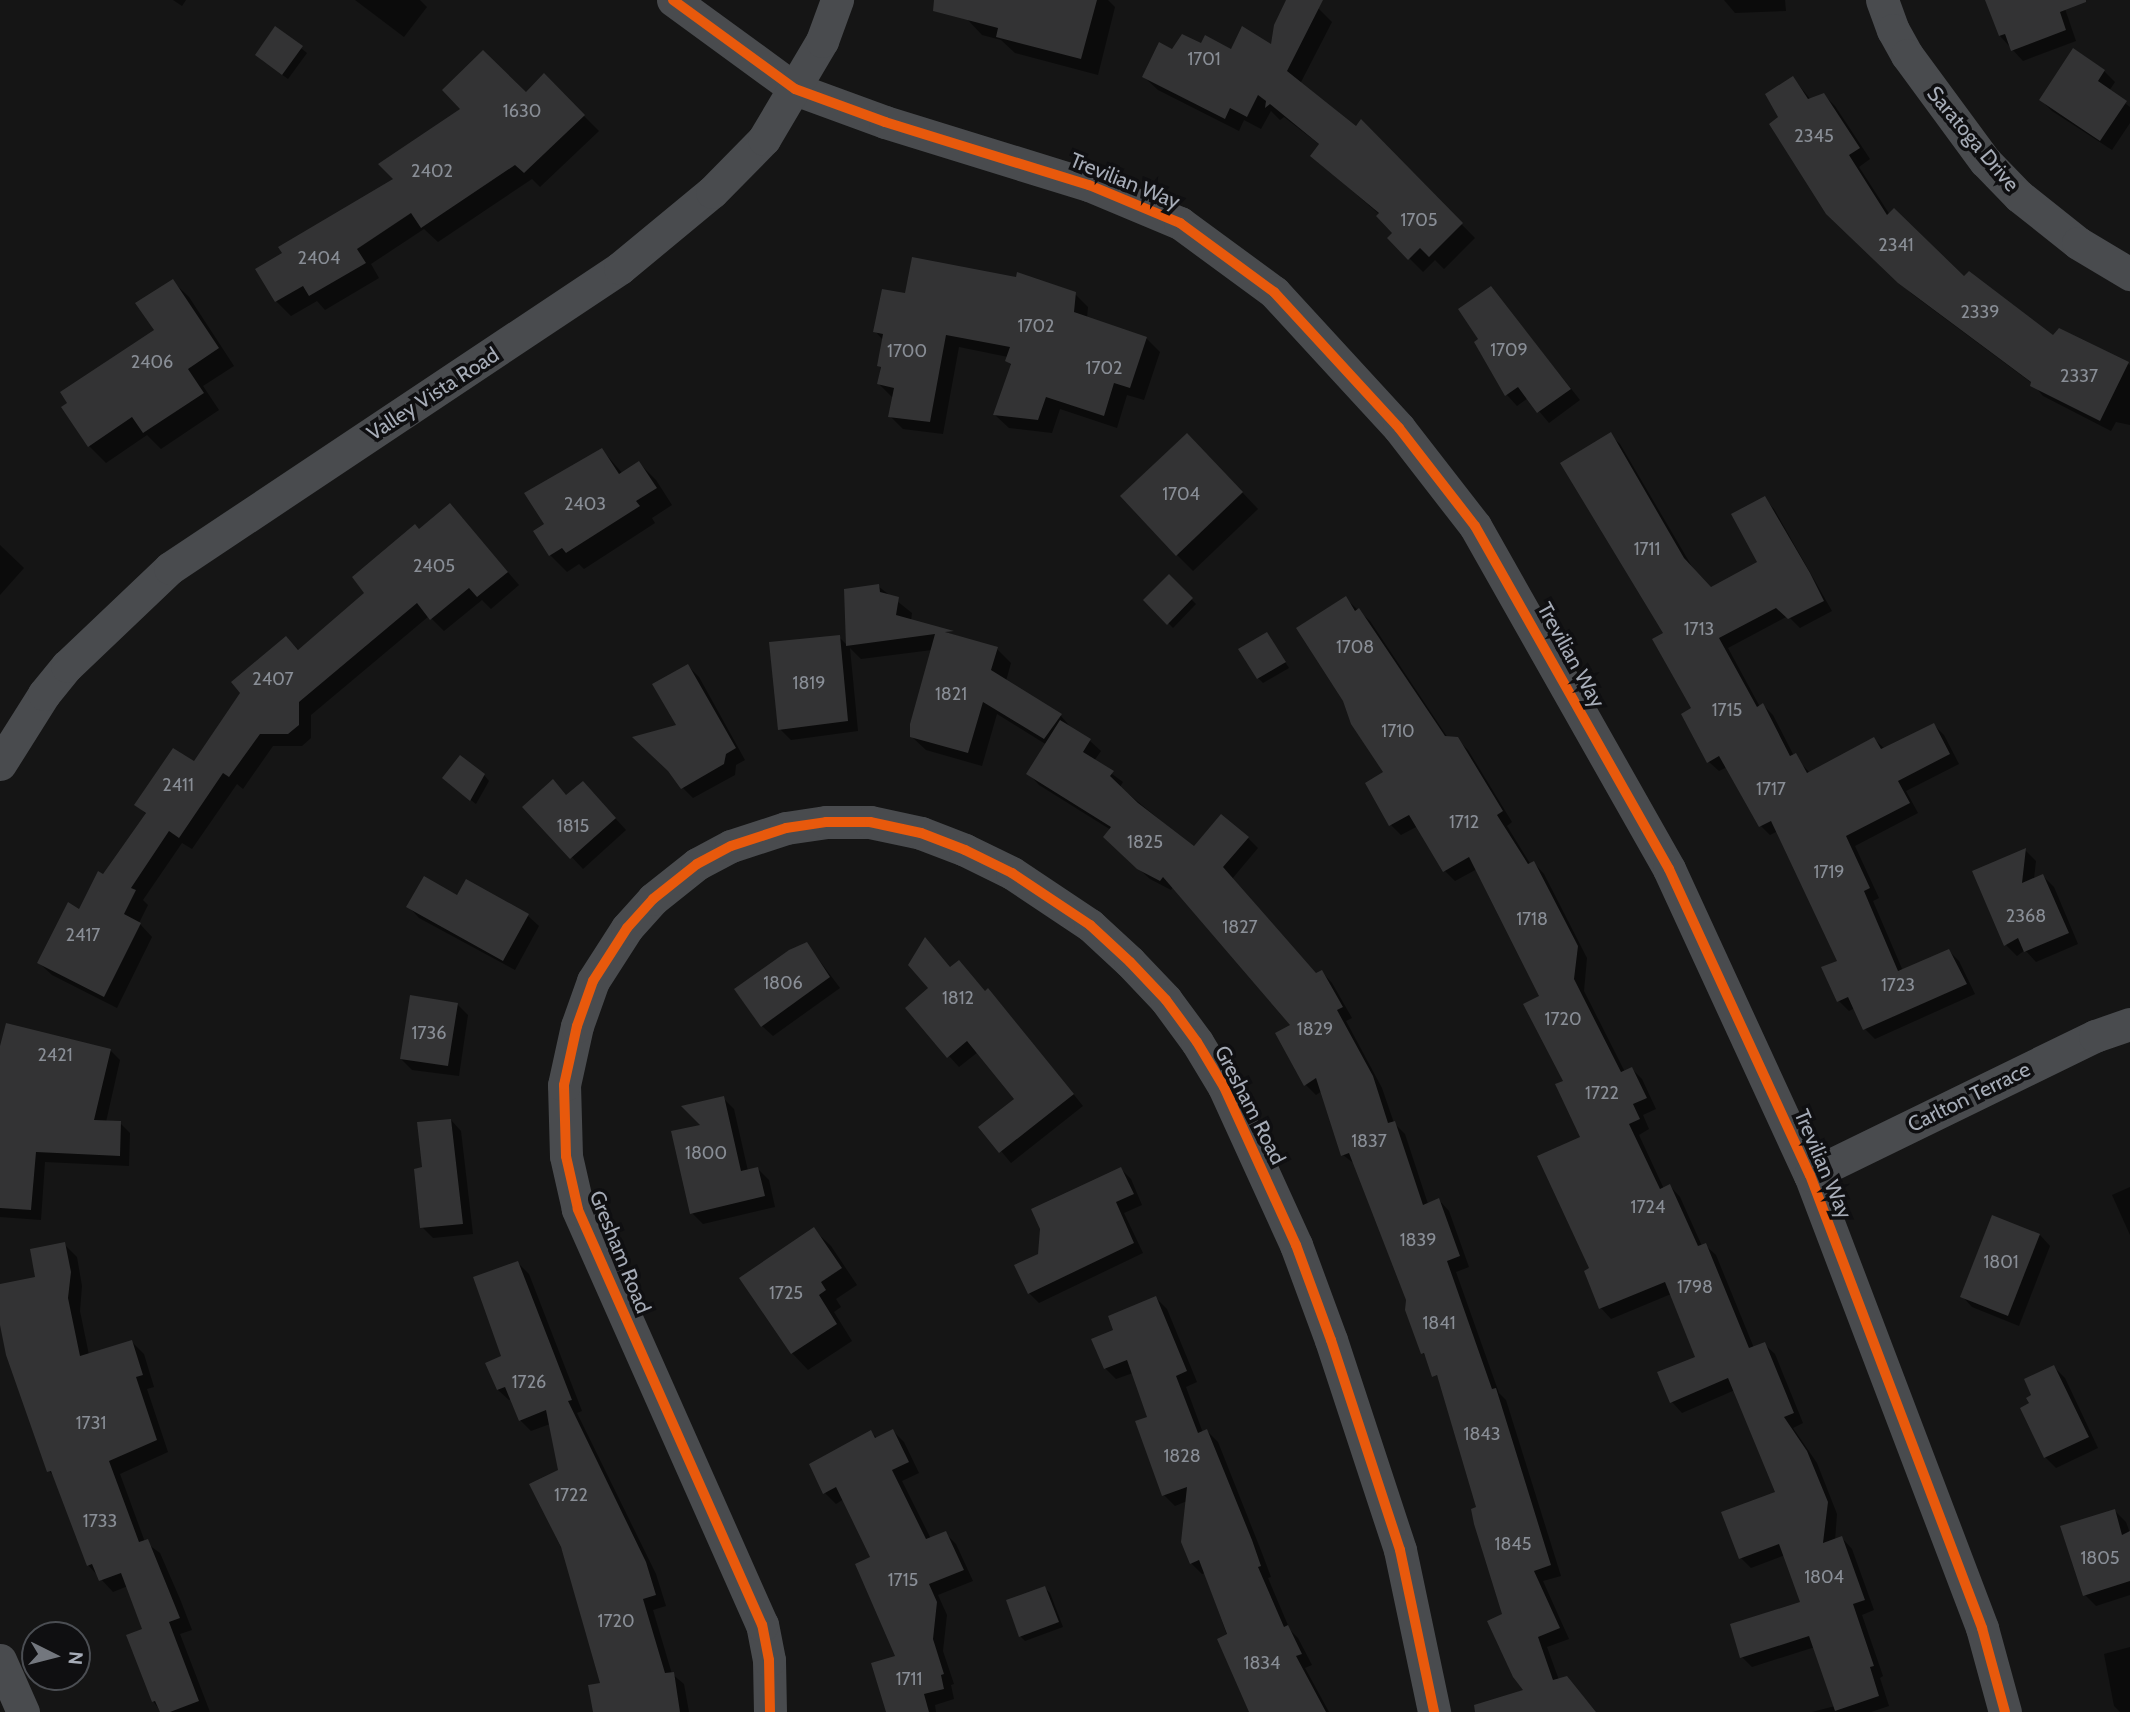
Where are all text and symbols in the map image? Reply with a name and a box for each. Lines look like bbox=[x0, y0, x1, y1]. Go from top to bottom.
house number: 1701 bbox=[1187, 48, 1221, 70]
street label: Saratoga Drive bbox=[1922, 81, 2024, 197]
house number: 1630 bbox=[503, 100, 541, 122]
house number: 2345 bbox=[1794, 125, 1834, 147]
street label: Trevilian Way bbox=[1066, 148, 1184, 214]
house number: 2402 bbox=[411, 160, 453, 182]
house number: 1705 bbox=[1400, 209, 1438, 231]
house number: 2341 bbox=[1878, 234, 1914, 256]
house number: 2404 bbox=[298, 247, 340, 269]
house number: 2339 bbox=[1960, 301, 2000, 323]
house number: 1702 bbox=[1018, 315, 1054, 337]
house number: 1709 bbox=[1490, 339, 1528, 361]
house number: 1700 bbox=[887, 340, 927, 362]
street label: Valley Vista Road bbox=[362, 342, 504, 446]
house number: 2406 bbox=[131, 351, 173, 373]
house number: 1702 bbox=[1086, 357, 1122, 379]
house number: 2337 bbox=[2060, 365, 2098, 387]
house number: 1704 bbox=[1162, 483, 1200, 505]
house number: 2403 bbox=[564, 493, 606, 515]
house number: 1711 bbox=[1634, 538, 1660, 560]
house number: 2405 bbox=[413, 555, 455, 577]
street label: Trevilian Way bbox=[1532, 598, 1610, 712]
house number: 1713 bbox=[1684, 618, 1714, 640]
house number: 1708 bbox=[1336, 636, 1374, 658]
house number: 2407 bbox=[252, 668, 294, 690]
house number: 1819 bbox=[793, 672, 825, 694]
house number: 1821 bbox=[935, 683, 967, 705]
house number: 1715 bbox=[1712, 699, 1742, 721]
house number: 1710 bbox=[1381, 720, 1415, 742]
house number: 2411 bbox=[162, 774, 194, 796]
house number: 1717 bbox=[1756, 778, 1786, 800]
house number: 1712 bbox=[1449, 811, 1479, 833]
house number: 1815 bbox=[557, 815, 589, 837]
house number: 1825 bbox=[1127, 831, 1163, 853]
house number: 1719 bbox=[1813, 861, 1845, 883]
house number: 2368 bbox=[2006, 905, 2046, 927]
house number: 1718 bbox=[1516, 908, 1548, 930]
house number: 1827 bbox=[1222, 916, 1258, 938]
house number: 2417 bbox=[66, 924, 100, 946]
house number: 1806 bbox=[763, 972, 803, 994]
house number: 1723 bbox=[1881, 974, 1915, 996]
house number: 1812 bbox=[942, 987, 974, 1009]
house number: 1720 bbox=[1545, 1008, 1581, 1030]
house number: 1829 bbox=[1297, 1018, 1333, 1040]
house number: 1736 bbox=[412, 1022, 446, 1044]
street label: Gresham Road bbox=[1209, 1041, 1291, 1169]
house number: 2421 bbox=[37, 1044, 73, 1066]
street label: Carlton Terrace bbox=[1904, 1056, 2034, 1138]
house number: 1722 bbox=[1585, 1082, 1619, 1104]
street label: Trevilian Way bbox=[1789, 1106, 1857, 1222]
house number: 1837 bbox=[1351, 1130, 1387, 1152]
house number: 1800 bbox=[685, 1142, 727, 1164]
street label: Gresham Road bbox=[584, 1187, 656, 1317]
house number: 1724 bbox=[1631, 1196, 1665, 1218]
house number: 1839 bbox=[1400, 1229, 1436, 1251]
house number: 1801 bbox=[1983, 1251, 2019, 1273]
house number: 1798 bbox=[1677, 1276, 1713, 1298]
house number: 1725 bbox=[769, 1282, 803, 1304]
house number: 1841 bbox=[1422, 1312, 1456, 1334]
house number: 1726 bbox=[512, 1371, 546, 1393]
house number: 1731 bbox=[76, 1412, 106, 1434]
house number: 1843 bbox=[1464, 1423, 1500, 1445]
house number: 1828 bbox=[1163, 1445, 1201, 1467]
house number: 1722 bbox=[554, 1484, 588, 1506]
house number: 1733 bbox=[83, 1510, 117, 1532]
house number: 1845 bbox=[1495, 1533, 1531, 1555]
house number: 1805 bbox=[2080, 1547, 2120, 1569]
house number: 1804 bbox=[1804, 1566, 1844, 1588]
house number: 1715 bbox=[888, 1569, 918, 1591]
house number: 1720 bbox=[598, 1610, 634, 1632]
north arrow bbox=[21, 1621, 91, 1691]
text: N bbox=[63, 1650, 88, 1666]
house number: 1834 bbox=[1244, 1652, 1280, 1674]
house number: 1711 bbox=[896, 1668, 922, 1690]

